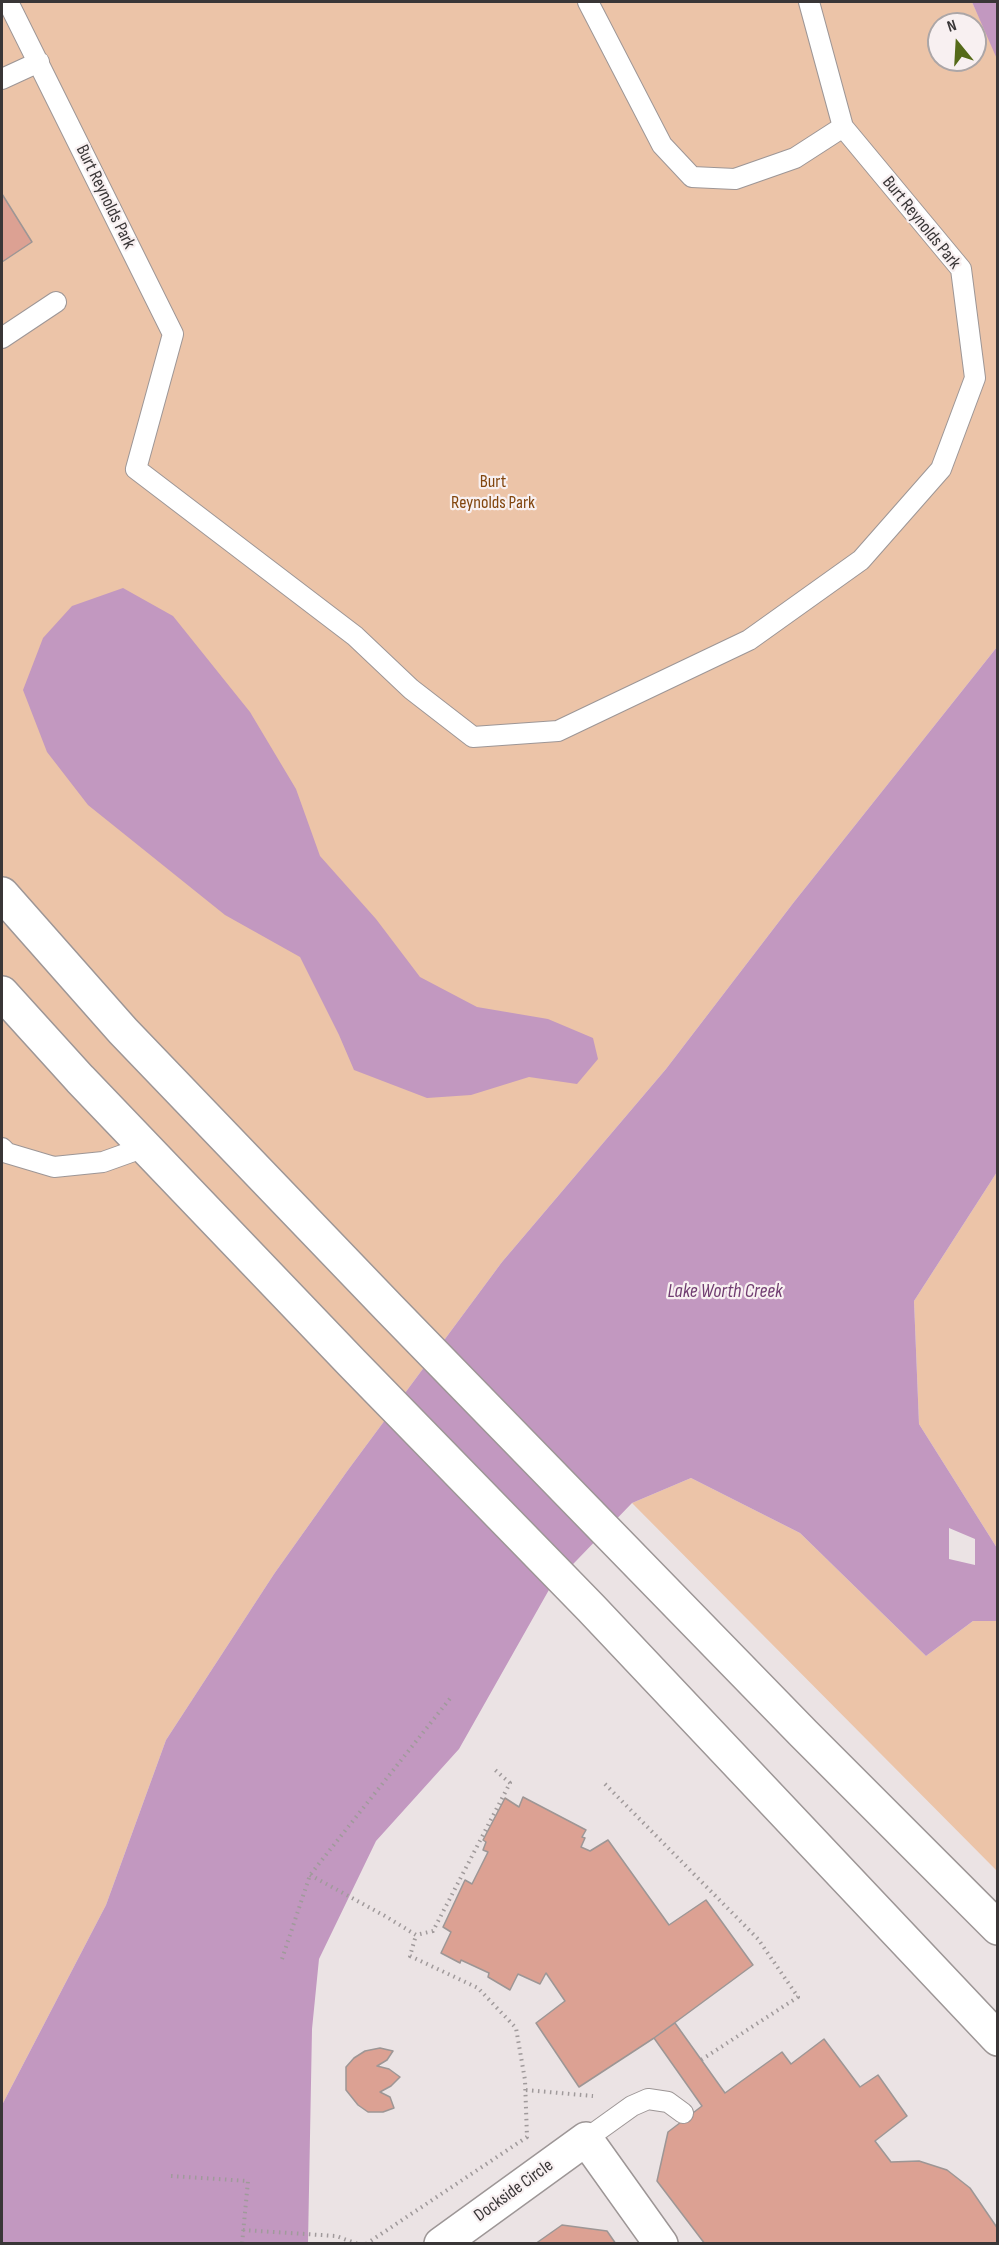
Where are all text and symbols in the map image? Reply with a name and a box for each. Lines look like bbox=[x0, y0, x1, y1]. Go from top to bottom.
north arrow bbox=[927, 12, 987, 72]
text: N bbox=[945, 16, 959, 37]
street label: Burt Reynolds Park bbox=[71, 141, 139, 253]
street label: Burt Reynolds Park bbox=[877, 172, 965, 274]
park label: Burt Reynolds Park bbox=[451, 471, 535, 514]
water label: Lake Worth Creek bbox=[668, 1280, 782, 1304]
street label: Dockside Circle bbox=[470, 2155, 558, 2227]

